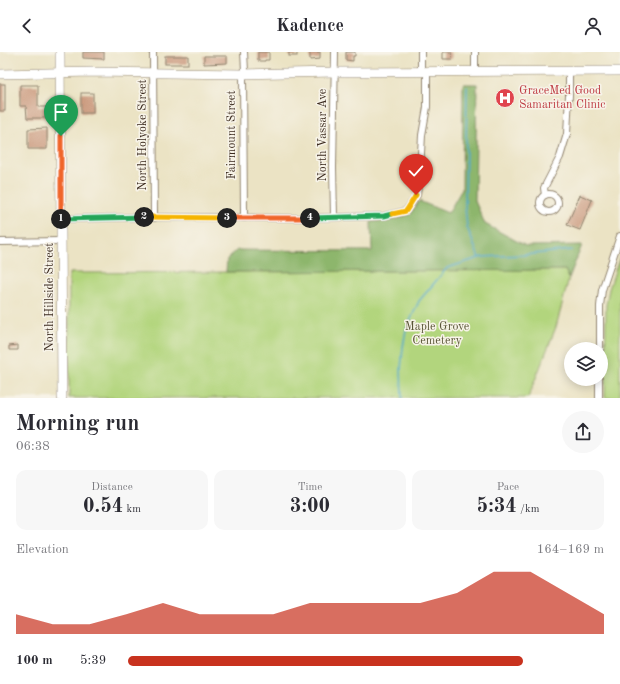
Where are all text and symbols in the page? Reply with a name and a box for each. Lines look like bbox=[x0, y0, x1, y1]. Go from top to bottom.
icon: back bbox=[16, 15, 38, 37]
icon: person bbox=[582, 15, 604, 37]
text: Kadence bbox=[276, 17, 344, 35]
street label: North Holyoke Street bbox=[137, 79, 149, 191]
place label: GraceMed Good Samaritan Clinic bbox=[519, 85, 605, 111]
hospital icon: GraceMed Good Samaritan Clinic bbox=[494, 87, 516, 109]
street label: North Vassar Ave bbox=[317, 88, 329, 181]
street label: Fairmount Street bbox=[226, 90, 238, 180]
pin bbox=[44, 95, 78, 136]
icon: arrive bbox=[50, 101, 72, 123]
pin bbox=[399, 154, 433, 195]
icon: check bbox=[405, 160, 427, 182]
pin: 2 bbox=[134, 207, 154, 227]
pin: 3 bbox=[217, 208, 237, 228]
pin: 4 bbox=[300, 208, 320, 228]
pin: 1 bbox=[51, 209, 71, 229]
text: 2 bbox=[141, 211, 147, 222]
text: 3 bbox=[224, 212, 230, 223]
text: 4 bbox=[307, 212, 313, 223]
text: 1 bbox=[58, 213, 64, 224]
street label: North Hillside Street bbox=[44, 243, 56, 351]
park label: Maple Grove Cemetery bbox=[405, 321, 470, 347]
map controls bbox=[564, 342, 608, 386]
button: layers bbox=[564, 342, 608, 386]
button: share bbox=[562, 411, 604, 453]
text: Morning run bbox=[16, 413, 139, 435]
text: 06:38 bbox=[16, 440, 50, 453]
text: Distance bbox=[91, 482, 133, 493]
text: Time bbox=[298, 482, 322, 493]
text: Pace bbox=[497, 482, 519, 493]
text: 0.54 bbox=[83, 497, 123, 517]
text: 3:00 bbox=[290, 497, 330, 517]
text: 5:34 bbox=[477, 497, 517, 517]
text: km bbox=[123, 504, 141, 515]
text: /km bbox=[517, 504, 539, 515]
text: Elevation bbox=[16, 543, 69, 556]
text: 164–169 m bbox=[537, 543, 604, 556]
text: 100 m bbox=[16, 654, 53, 667]
text: 5:39 bbox=[80, 654, 106, 667]

